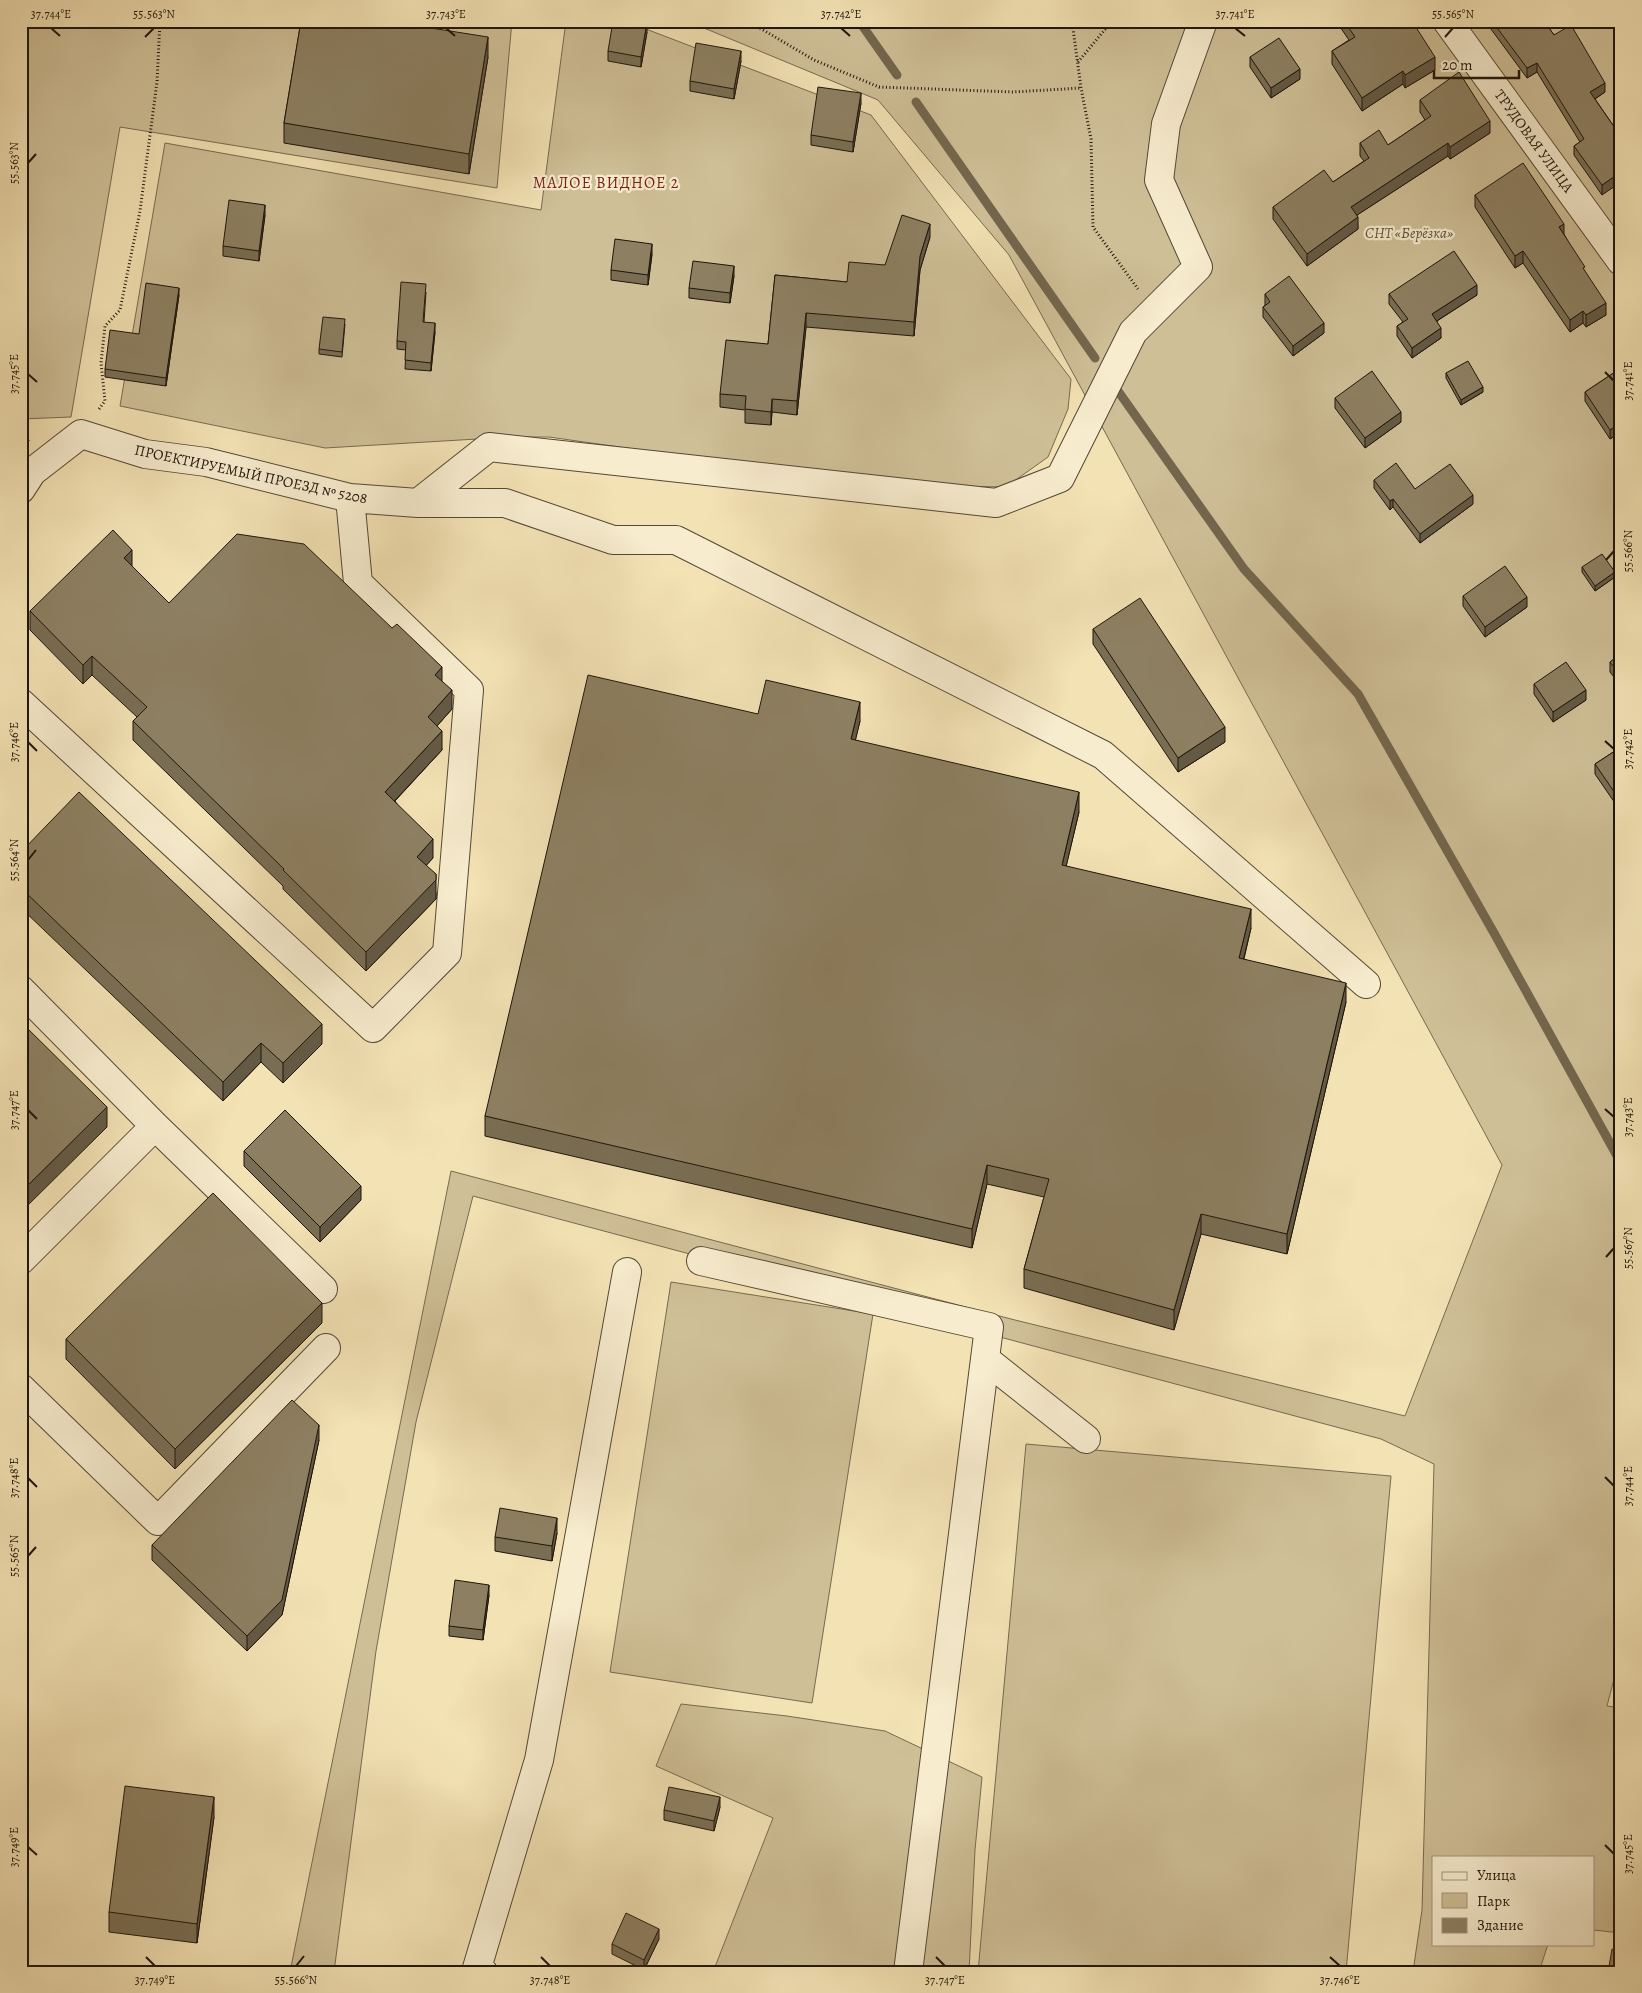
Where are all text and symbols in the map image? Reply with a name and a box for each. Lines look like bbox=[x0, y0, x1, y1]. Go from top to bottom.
text: 37.744°E bbox=[31, 6, 71, 22]
text: 55.563°N bbox=[133, 6, 175, 22]
text: 37.743°E bbox=[426, 6, 466, 22]
text: 37.742°E bbox=[821, 6, 861, 22]
text: 37.741°E bbox=[1216, 6, 1255, 22]
text: 55.565°N bbox=[1432, 6, 1474, 22]
scale bar bbox=[1434, 48, 1520, 80]
text: 20 m bbox=[1442, 55, 1473, 75]
street label: ТРУДОВАЯ УЛИЦА bbox=[1490, 85, 1578, 197]
text: 55.563°N bbox=[6, 142, 22, 184]
district label: МАЛОЕ ВИДНОЕ 2 bbox=[533, 172, 679, 194]
park label: СНТ «Берёзка» bbox=[1365, 223, 1453, 243]
text: 37.745°E bbox=[6, 354, 22, 394]
text: 37.741°E bbox=[1620, 362, 1636, 401]
street label: ПРОЕКТИРУЕМЫЙ ПРОЕЗД № 5208 bbox=[133, 440, 369, 508]
text: 55.566°N bbox=[1620, 529, 1636, 572]
text: 37.746°E bbox=[6, 722, 22, 762]
text: 37.742°E bbox=[1620, 729, 1636, 769]
text: 55.564°N bbox=[6, 838, 22, 881]
text: 37.747°E bbox=[6, 1090, 22, 1130]
text: 37.743°E bbox=[1620, 1097, 1636, 1137]
text: 55.567°N bbox=[1620, 1227, 1636, 1269]
text: 37.748°E bbox=[6, 1458, 22, 1498]
text: 37.744°E bbox=[1620, 1466, 1636, 1506]
text: 55.565°N bbox=[6, 1535, 22, 1577]
text: 37.749°E bbox=[6, 1827, 22, 1867]
text: 37.745°E bbox=[1620, 1834, 1636, 1874]
legend bbox=[1432, 1856, 1594, 1946]
text: Улица bbox=[1477, 1865, 1516, 1885]
text: Парк bbox=[1477, 1891, 1510, 1911]
text: Здание bbox=[1477, 1915, 1524, 1935]
text: 37.749°E bbox=[135, 1972, 175, 1988]
text: 55.566°N bbox=[275, 1972, 318, 1988]
text: 37.748°E bbox=[530, 1972, 570, 1988]
text: 37.747°E bbox=[925, 1972, 965, 1988]
text: 37.746°E bbox=[1320, 1972, 1360, 1988]

